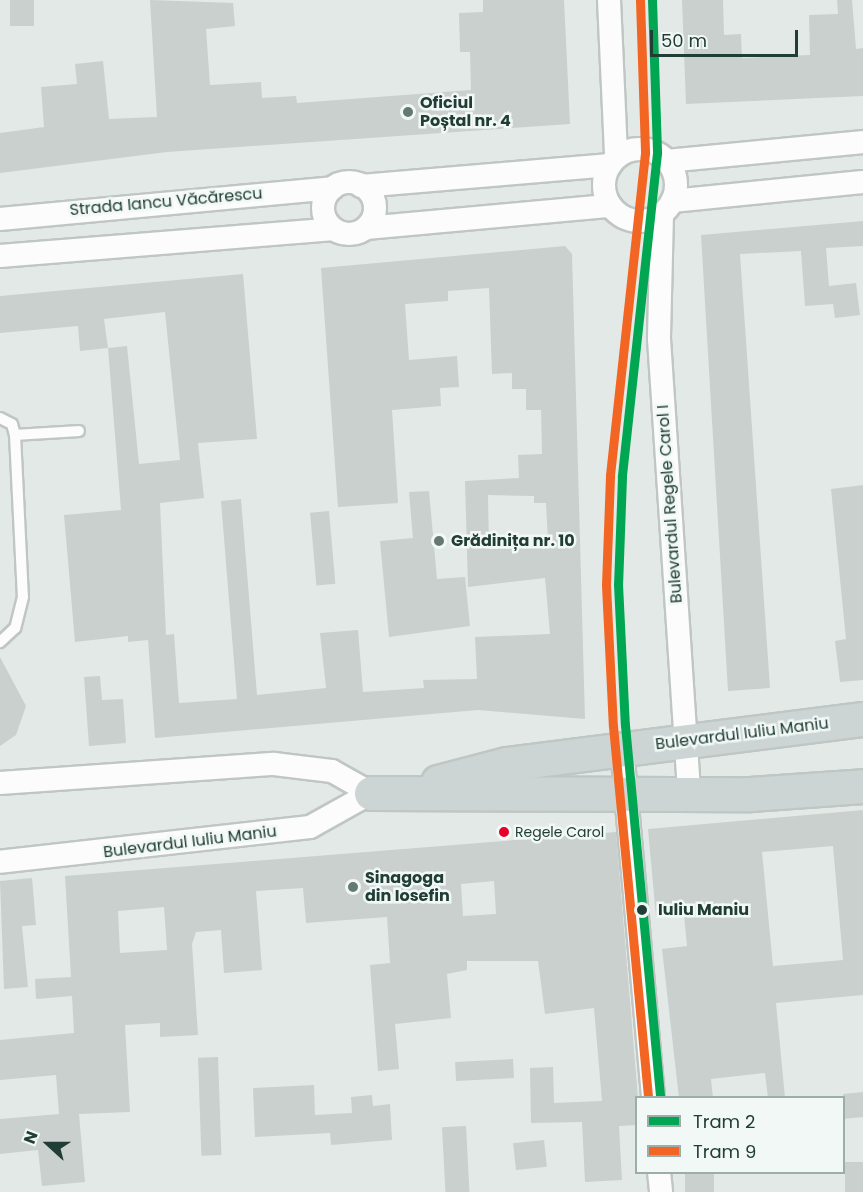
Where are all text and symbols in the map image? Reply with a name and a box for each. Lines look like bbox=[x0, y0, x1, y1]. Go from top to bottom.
scale bar bbox=[653, 18, 802, 56]
text: 50 m bbox=[661, 28, 707, 53]
place label: Oficiul Poștal nr. 4 bbox=[420, 93, 511, 131]
marker: Oficiul Poștal nr. 4 bbox=[401, 105, 415, 119]
street label: Strada Iancu Văcărescu bbox=[69, 184, 263, 220]
street label: Bulevardul Regele Carol I bbox=[653, 404, 687, 604]
place label: Grădinița nr. 10 bbox=[451, 531, 575, 551]
marker: Grădinița nr. 10 bbox=[432, 534, 446, 548]
street label: Bulevardul Iuliu Maniu bbox=[654, 714, 830, 754]
street label: Bulevardul Iuliu Maniu bbox=[102, 822, 278, 862]
place label: Regele Carol bbox=[515, 824, 604, 840]
marker: Regele Carol bbox=[498, 826, 510, 838]
place label: Sinagoga din Iosefin bbox=[365, 868, 450, 906]
marker: Sinagoga din Iosefin bbox=[346, 880, 360, 894]
marker: Iuliu Maniu bbox=[631, 899, 653, 921]
place label: Iuliu Maniu bbox=[658, 900, 749, 920]
legend bbox=[635, 1096, 845, 1174]
text: Tram 2 bbox=[693, 1109, 755, 1134]
north arrow bbox=[18, 1114, 78, 1174]
text: N bbox=[18, 1128, 44, 1147]
text: Tram 9 bbox=[693, 1139, 756, 1164]

